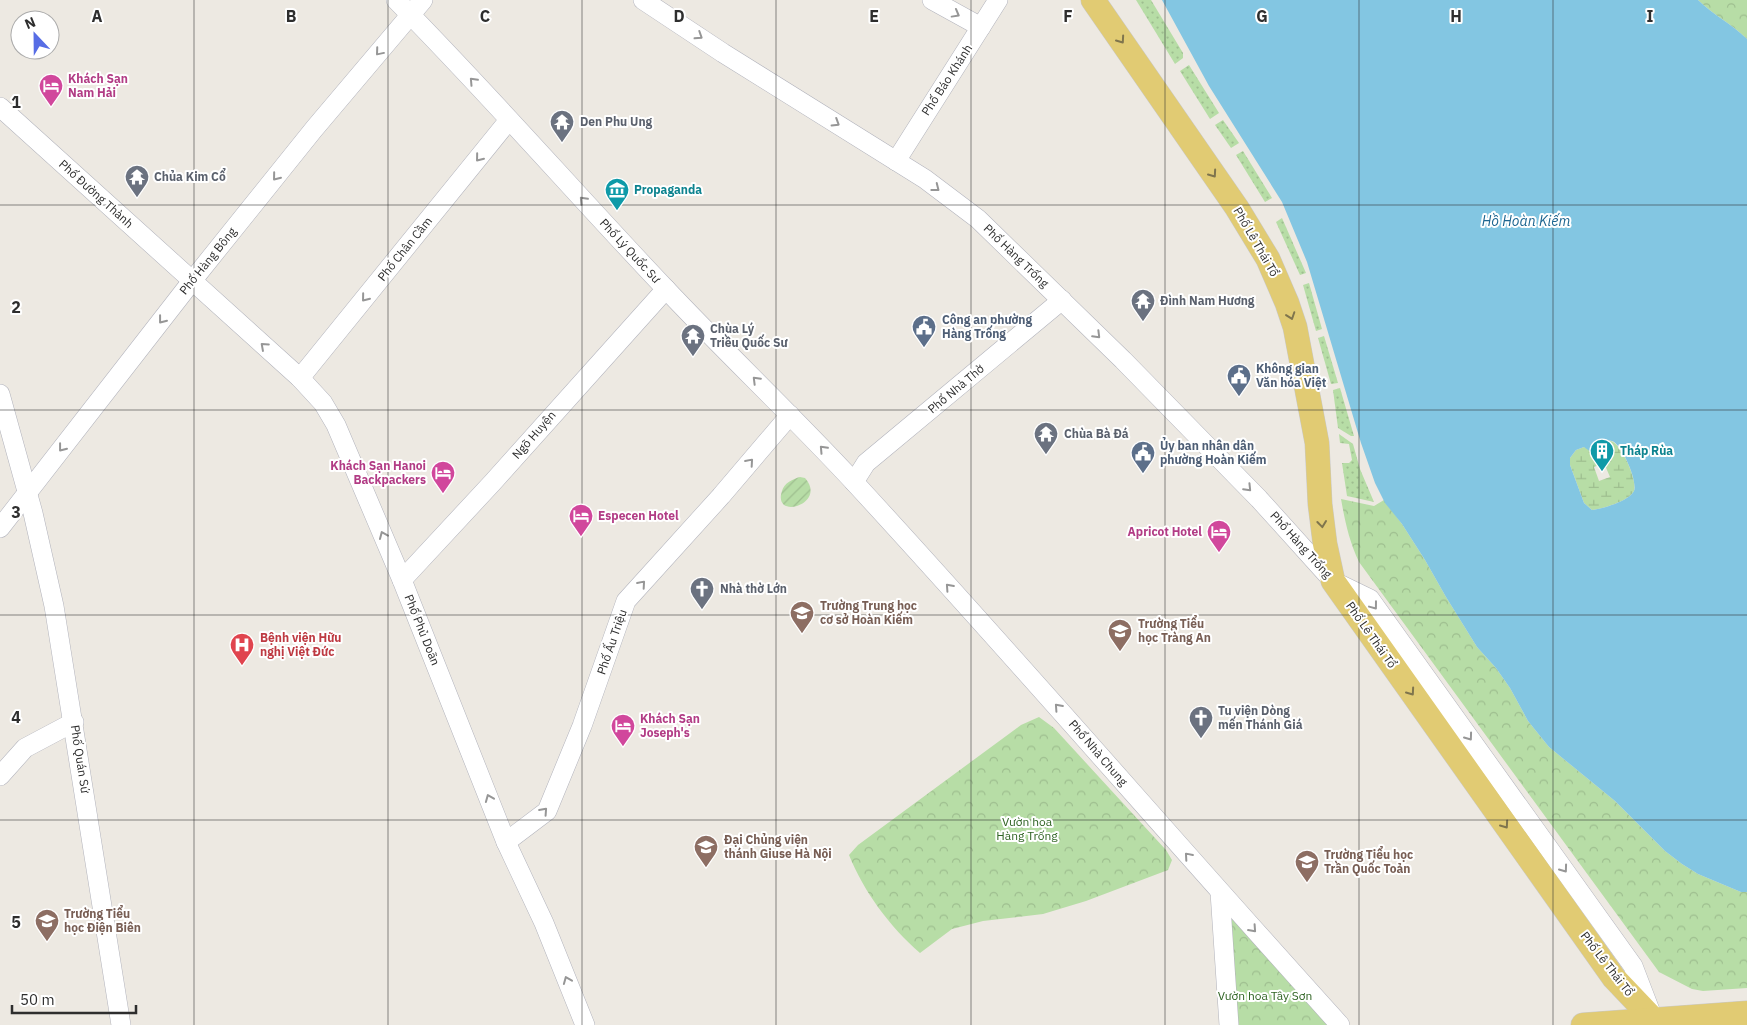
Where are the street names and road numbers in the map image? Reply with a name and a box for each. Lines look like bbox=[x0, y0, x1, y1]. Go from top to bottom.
street label: Phố Báo Khánh bbox=[918, 41, 975, 118]
street label: Phố Đường Thành bbox=[56, 156, 137, 231]
street label: Phố Lê Thái Tổ bbox=[1231, 204, 1282, 279]
street label: Phố Chân Cầm bbox=[374, 214, 435, 284]
street label: Phố Lý Quốc Sư bbox=[597, 215, 664, 286]
street label: Phố Hàng Trống bbox=[981, 221, 1053, 291]
street label: Phố Hàng Bông bbox=[176, 224, 240, 297]
street label: Phố Nhà Thờ bbox=[925, 361, 987, 416]
street label: Ngõ Huyện bbox=[509, 408, 559, 462]
street label: Phố Hàng Trống bbox=[1267, 508, 1336, 582]
street label: Phố Phủ Doãn bbox=[401, 592, 444, 668]
street label: Phố Lê Thái Tổ bbox=[1343, 599, 1400, 671]
street label: Phố Ấu Triệu bbox=[592, 607, 630, 676]
street label: Phố Nhà Chung bbox=[1066, 717, 1132, 789]
street label: Phố Quán Sứ bbox=[68, 724, 93, 794]
street label: Phố Lê Thái Tổ bbox=[1578, 928, 1637, 999]

